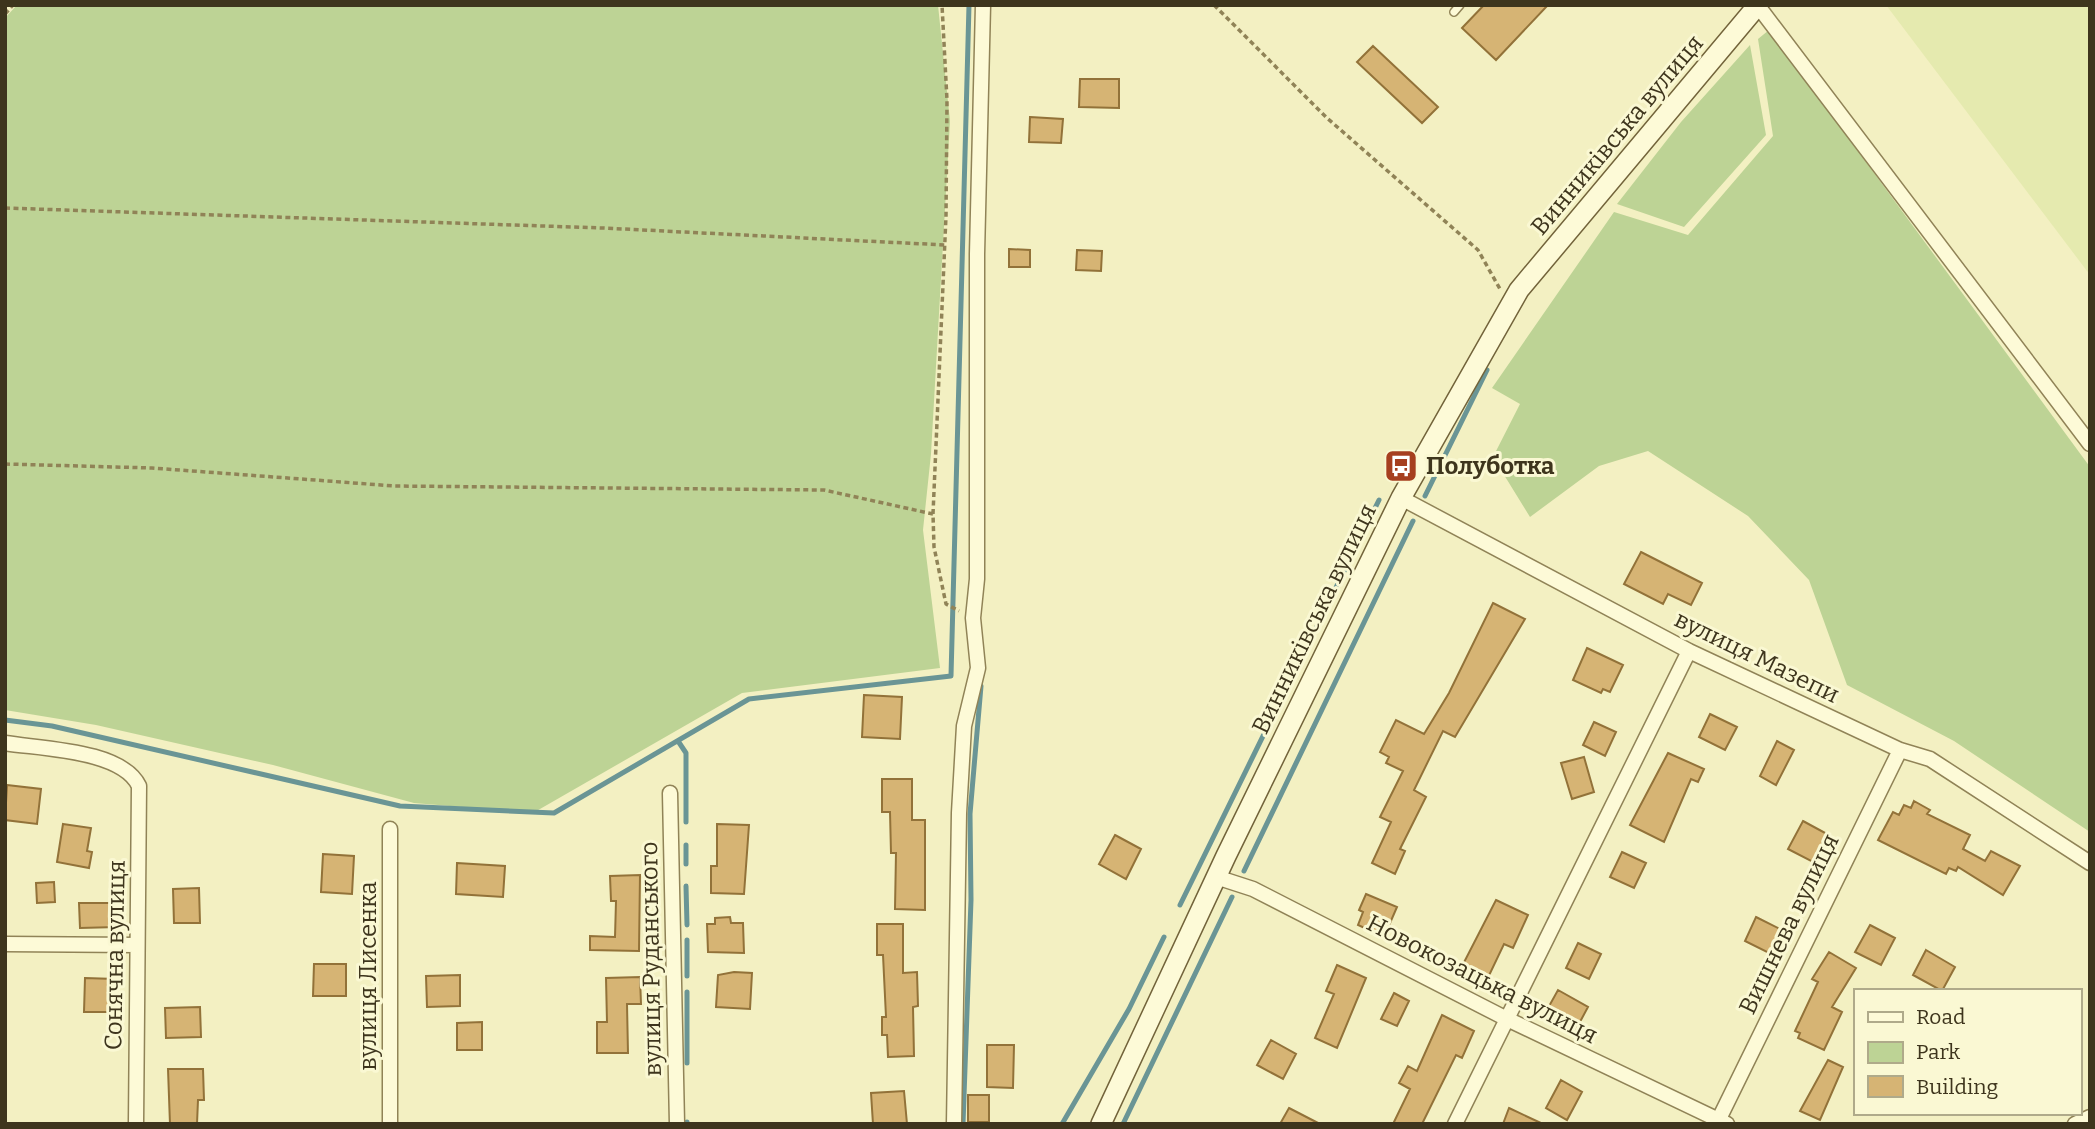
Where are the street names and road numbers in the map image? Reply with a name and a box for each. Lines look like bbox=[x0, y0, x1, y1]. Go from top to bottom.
street label: Винниківська вулиця bbox=[1525, 29, 1709, 241]
street label: Винниківська вулиця bbox=[1246, 500, 1382, 738]
street label: вулиця Мазепи bbox=[1670, 605, 1844, 709]
street label: Вишнева вулиця bbox=[1733, 829, 1845, 1019]
street label: вулиця Руданського bbox=[635, 841, 667, 1077]
street label: Сонячна вулиця bbox=[99, 860, 131, 1050]
street label: вулиця Лисенка bbox=[354, 881, 382, 1071]
street label: Новокозацька вулиця bbox=[1362, 909, 1602, 1049]

